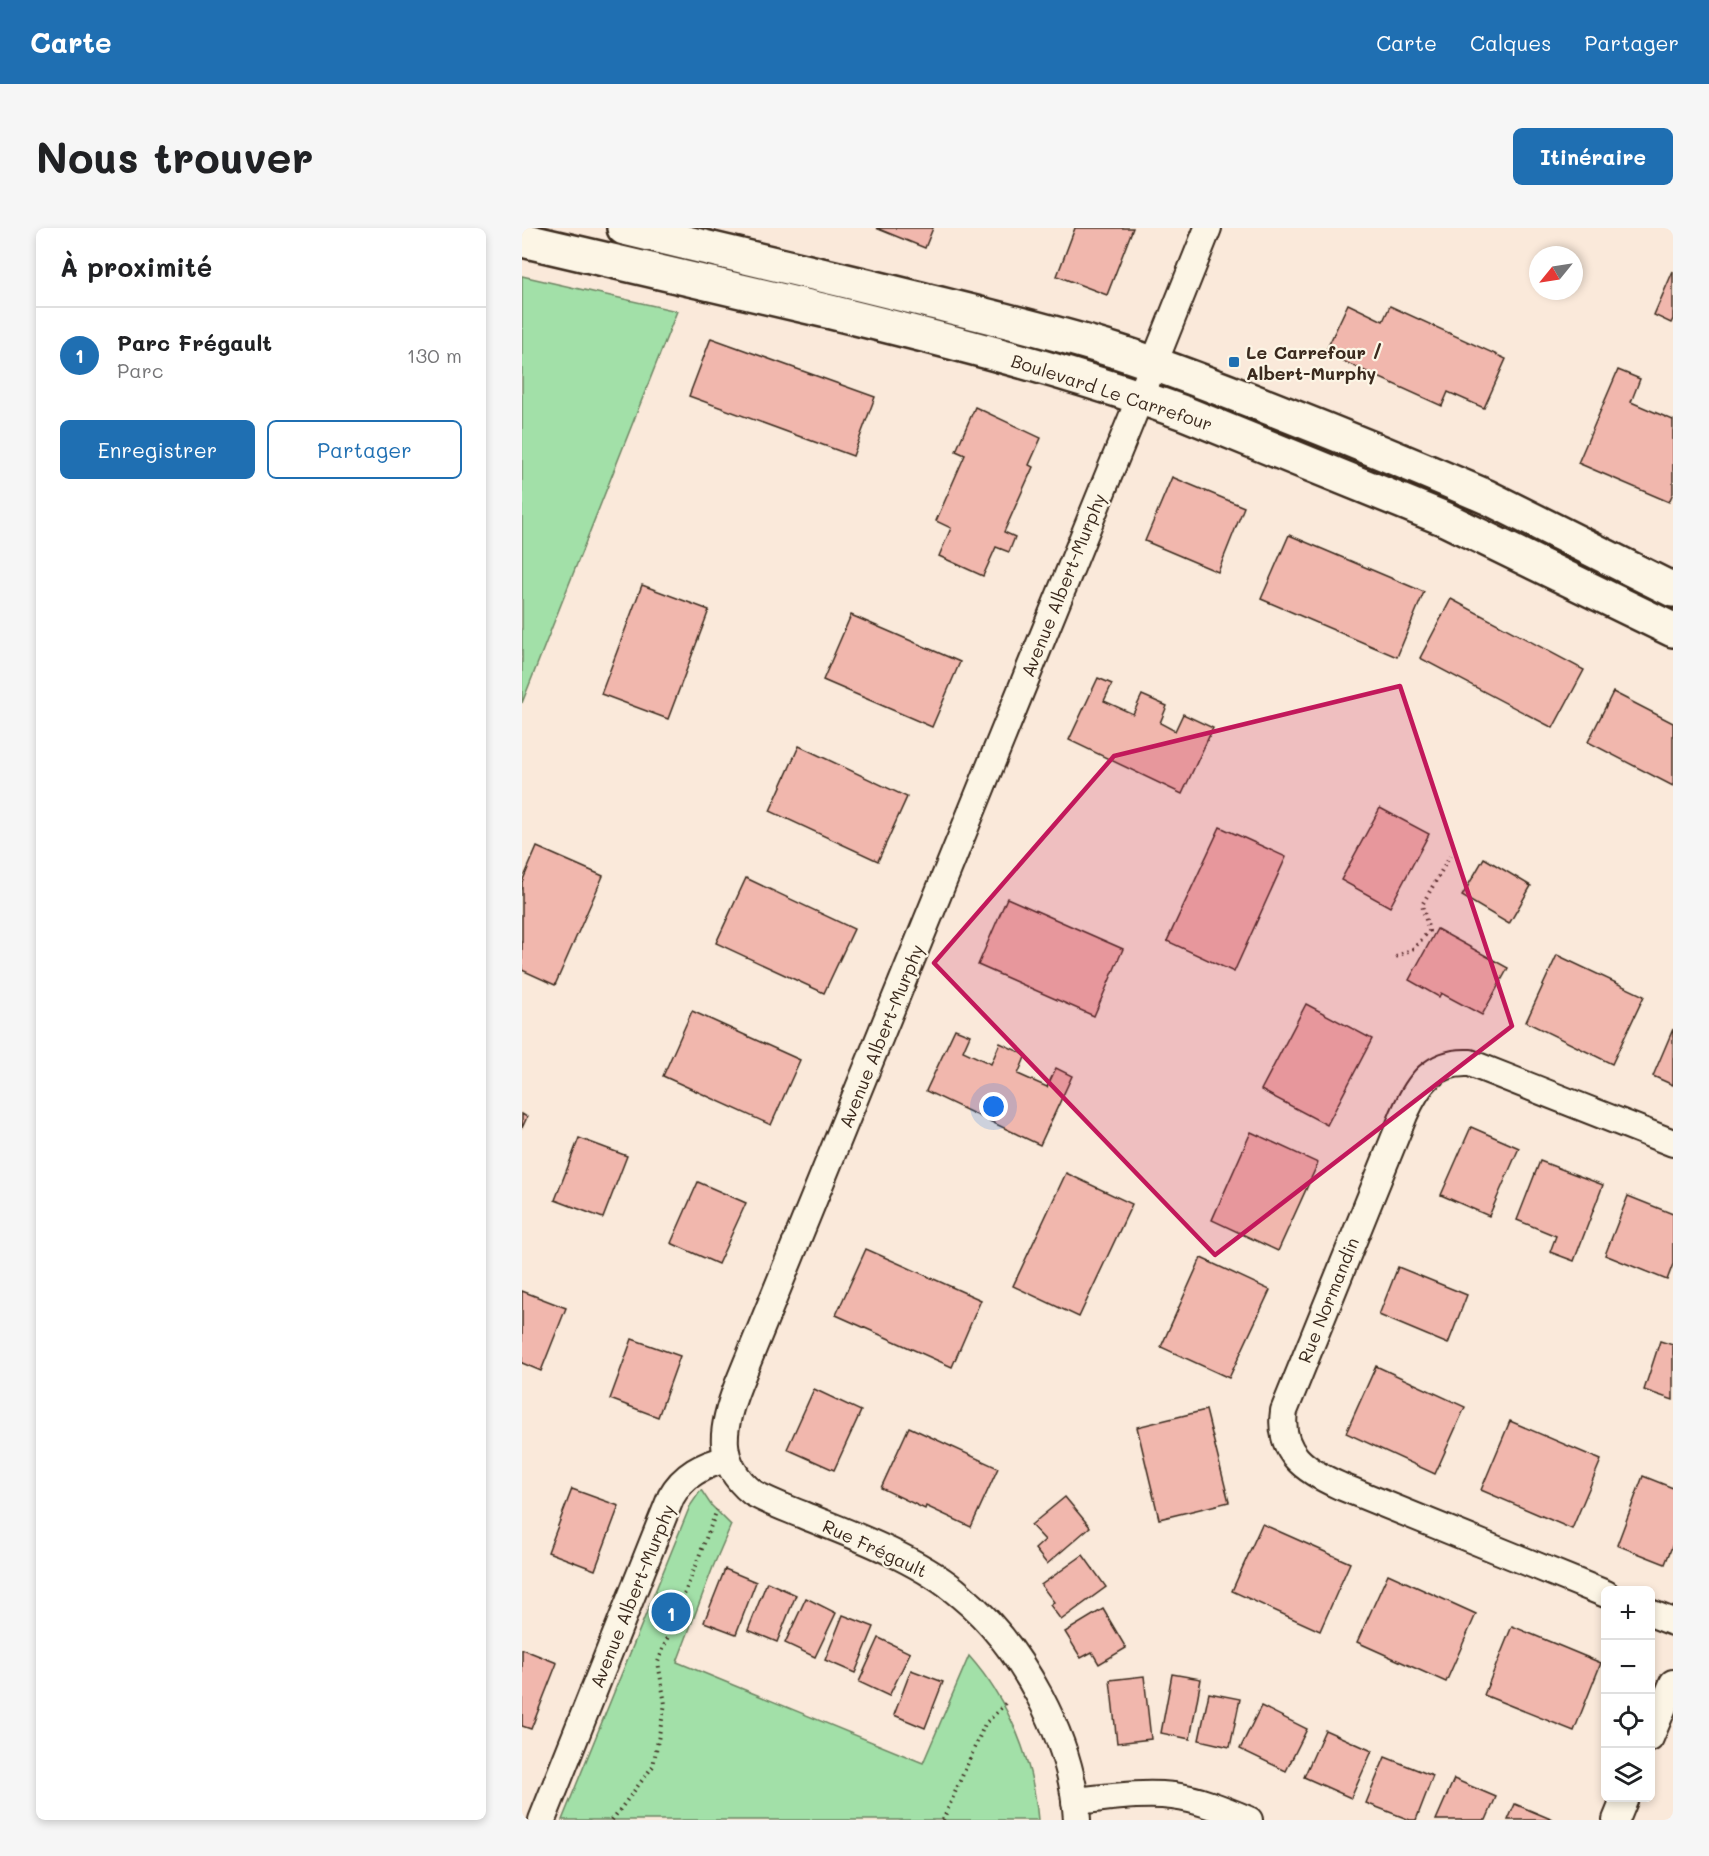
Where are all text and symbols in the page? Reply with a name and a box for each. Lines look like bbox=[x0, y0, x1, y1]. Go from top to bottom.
text: Carte bbox=[30, 24, 112, 60]
text: Carte bbox=[1376, 29, 1437, 56]
text: Calques bbox=[1470, 29, 1552, 56]
text: Partager bbox=[1585, 29, 1679, 56]
button: Itinéraire bbox=[1513, 128, 1673, 185]
text: Nous trouver bbox=[36, 129, 314, 184]
north arrow bbox=[1529, 246, 1583, 300]
text: À proximité bbox=[60, 250, 212, 284]
text: Parc Frégault bbox=[117, 328, 272, 357]
place label: Le Carrefour / Albert-Murphy bbox=[1246, 340, 1383, 385]
text: 1 bbox=[75, 342, 84, 368]
text: 130 m bbox=[407, 342, 462, 368]
street label: Boulevard Le Carrefour bbox=[1008, 348, 1216, 436]
marker: Le Carrefour / Albert-Murphy bbox=[1227, 355, 1241, 369]
text: Parc bbox=[117, 357, 163, 383]
button: Enregistrer bbox=[60, 420, 255, 479]
button: Partager bbox=[267, 420, 462, 479]
street label: Avenue Albert-Murphy bbox=[1015, 490, 1111, 680]
street label: Avenue Albert-Murphy bbox=[833, 941, 929, 1131]
your location bbox=[979, 1092, 1008, 1121]
street label: Rue Normandin bbox=[1292, 1234, 1364, 1366]
street label: Avenue Albert-Murphy bbox=[584, 1501, 680, 1691]
street label: Rue Frégault bbox=[819, 1513, 931, 1583]
map controls bbox=[1601, 1586, 1655, 1802]
button: + bbox=[1601, 1586, 1655, 1640]
pin: 1 bbox=[652, 1590, 690, 1634]
button: − bbox=[1601, 1640, 1655, 1694]
button: locate bbox=[1601, 1694, 1655, 1748]
button: layers bbox=[1601, 1748, 1655, 1802]

